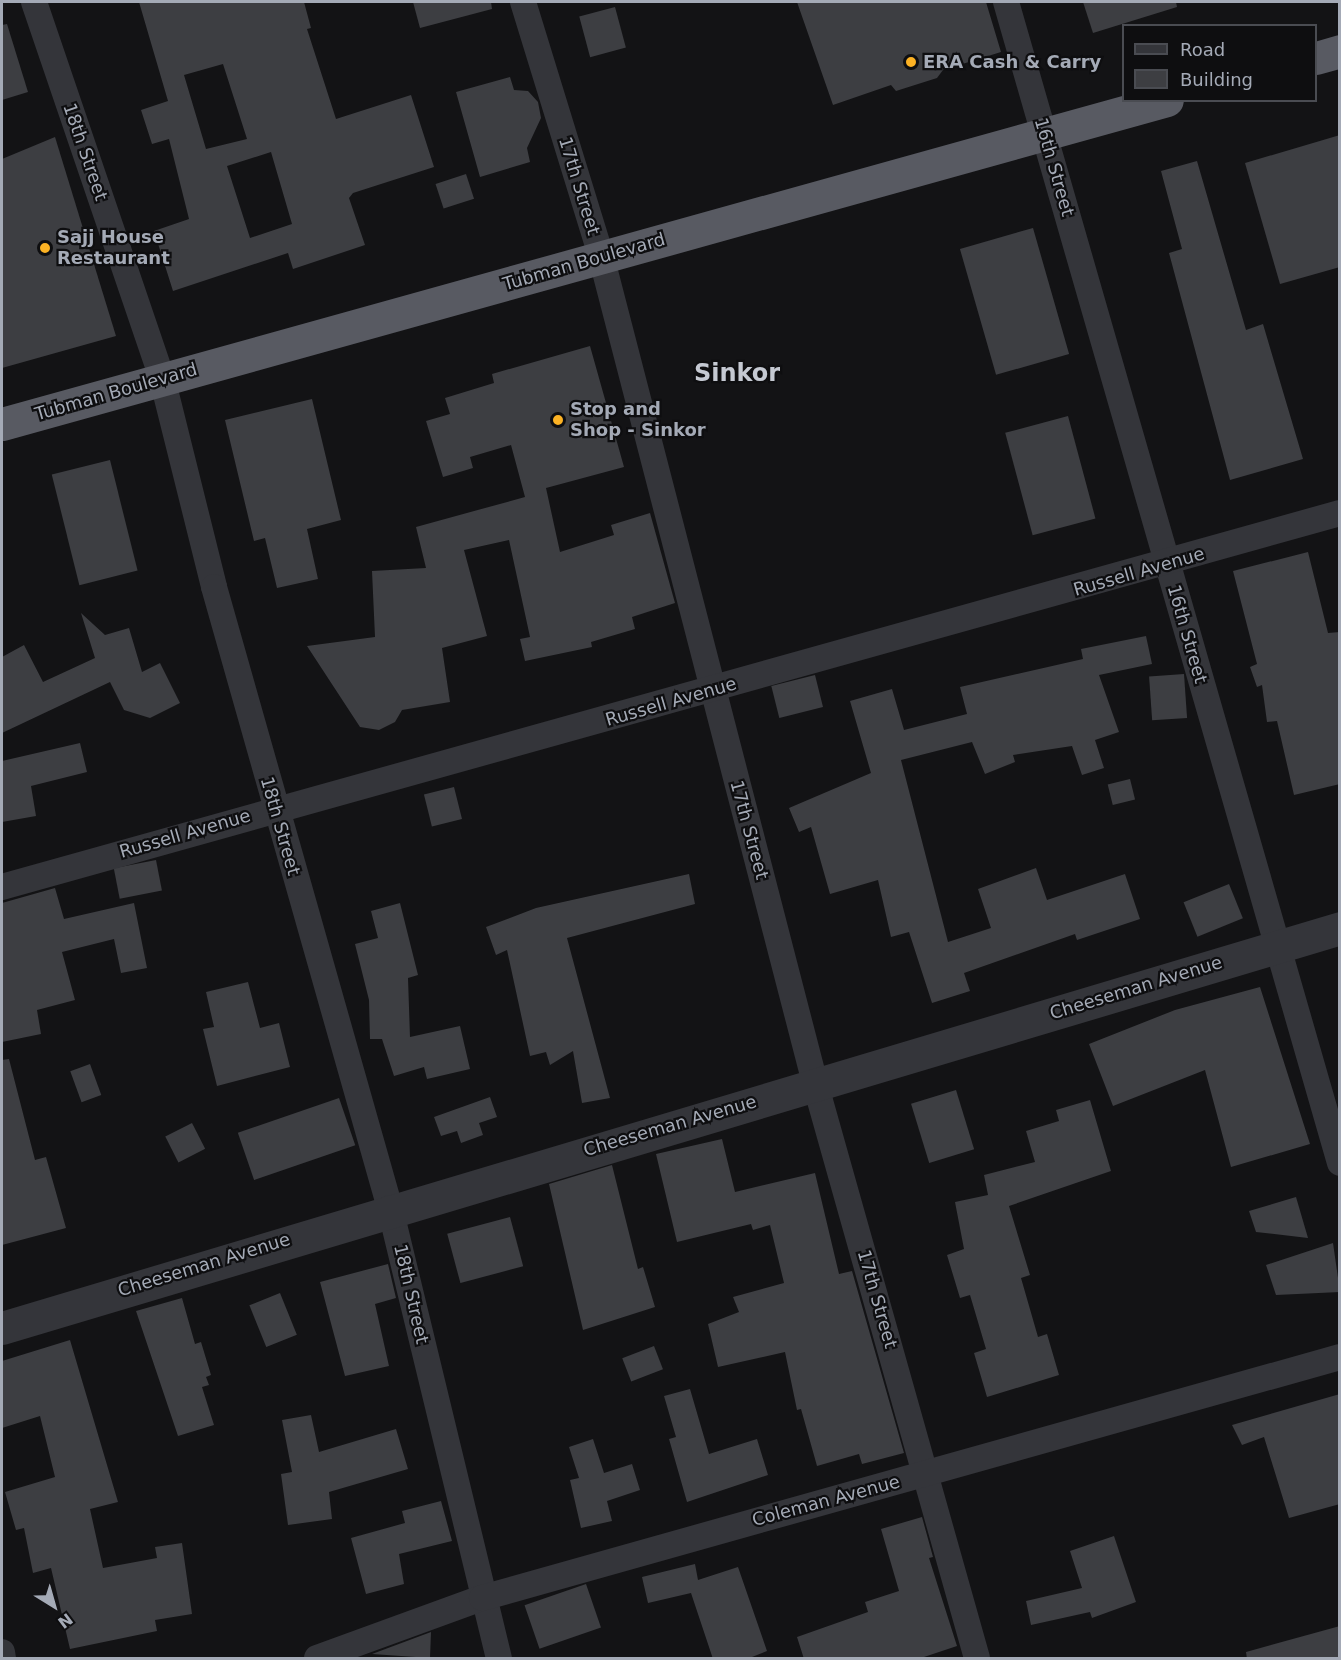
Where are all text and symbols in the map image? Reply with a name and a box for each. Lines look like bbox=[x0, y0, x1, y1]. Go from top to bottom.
legend bbox=[1122, 24, 1317, 102]
text: Road bbox=[1180, 39, 1225, 60]
place label: ERA Cash & Carry bbox=[923, 51, 1101, 73]
marker: ERA Cash & Carry bbox=[904, 55, 918, 69]
text: Building bbox=[1180, 69, 1253, 90]
street label: 18th Street bbox=[58, 100, 112, 204]
street label: 16th Street bbox=[1030, 115, 1078, 219]
street label: 17th Street bbox=[554, 134, 604, 238]
place label: Sajj House Restaurant bbox=[57, 227, 170, 270]
street label: Tubman Boulevard bbox=[500, 228, 668, 296]
marker: Sajj House Restaurant bbox=[38, 241, 52, 255]
street label: Tubman Boulevard bbox=[32, 358, 200, 426]
district label: Sinkor bbox=[694, 360, 780, 388]
place label: Stop and Shop - Sinkor bbox=[570, 399, 706, 442]
marker: Stop and Shop - Sinkor bbox=[551, 413, 565, 427]
street label: Russell Avenue bbox=[1071, 543, 1207, 601]
street label: 16th Street bbox=[1163, 582, 1211, 686]
street label: Russell Avenue bbox=[603, 673, 739, 731]
street label: 18th Street bbox=[256, 774, 304, 878]
street label: 17th Street bbox=[725, 778, 773, 882]
street label: Russell Avenue bbox=[117, 805, 253, 863]
street label: Cheeseman Avenue bbox=[1047, 951, 1225, 1025]
street label: Cheeseman Avenue bbox=[581, 1091, 759, 1161]
street label: Cheeseman Avenue bbox=[115, 1228, 293, 1302]
street label: 18th Street bbox=[389, 1242, 433, 1346]
street label: 17th Street bbox=[853, 1247, 901, 1351]
street label: Coleman Avenue bbox=[750, 1471, 902, 1531]
north arrow bbox=[24, 1576, 84, 1636]
text: N bbox=[54, 1609, 76, 1632]

